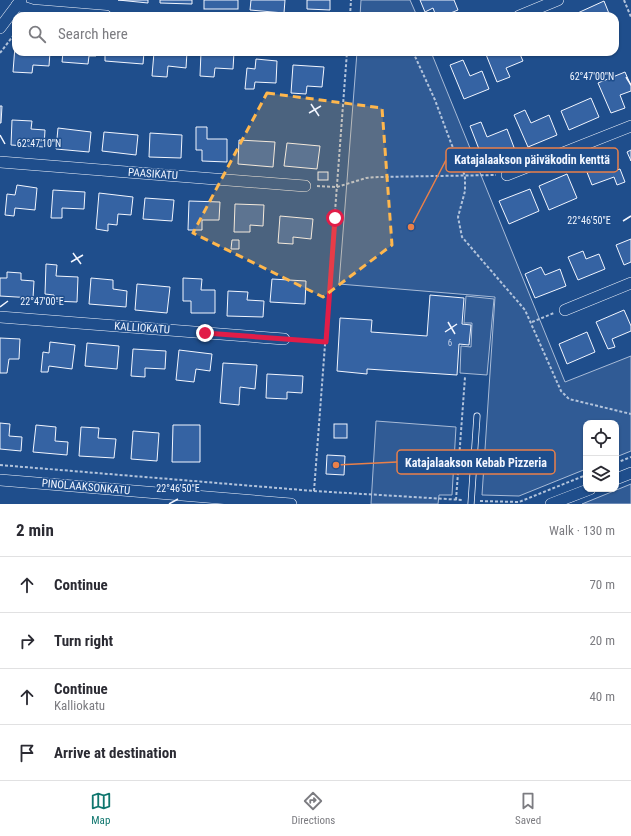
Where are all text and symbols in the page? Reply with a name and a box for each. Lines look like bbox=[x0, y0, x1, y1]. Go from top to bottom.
search box bbox=[12, 12, 619, 56]
icon: search bbox=[26, 23, 48, 45]
text: Search here bbox=[58, 25, 128, 43]
text: 62°47'00"N bbox=[570, 71, 614, 82]
text: 62°47'10"N bbox=[17, 138, 61, 149]
callout: Katajalaakson päiväkodin kenttä bbox=[446, 148, 618, 172]
text: Katajalaakson päiväkodin kenttä bbox=[454, 153, 610, 167]
street label: PAASIKATU bbox=[128, 166, 178, 182]
route start bbox=[326, 209, 344, 227]
text: 22°46'50"E bbox=[567, 215, 611, 226]
text: 22°47'00"E bbox=[20, 296, 64, 307]
street label: KALLIOKATU bbox=[114, 320, 170, 336]
route end bbox=[196, 324, 214, 342]
house number: 6 bbox=[448, 338, 452, 348]
map controls bbox=[583, 420, 619, 492]
button: locate bbox=[583, 420, 619, 456]
callout: Katajalaakson Kebab Pizzeria bbox=[397, 450, 555, 474]
text: Katajalaakson Kebab Pizzeria bbox=[405, 456, 547, 470]
button: layers bbox=[583, 456, 619, 492]
street label: PINOLAAKSONKATU bbox=[41, 477, 131, 497]
text: 22°46'50"E bbox=[156, 483, 200, 494]
text: 2 min bbox=[16, 520, 54, 540]
text: Walk · 130 m bbox=[549, 523, 615, 538]
icon: ahead bbox=[16, 574, 38, 596]
text: Continue bbox=[54, 576, 108, 594]
text: 70 m bbox=[589, 577, 615, 592]
icon: right bbox=[16, 630, 38, 652]
text: Turn right bbox=[54, 632, 113, 650]
text: 20 m bbox=[589, 633, 615, 648]
text: Continue bbox=[54, 680, 108, 698]
icon: ahead bbox=[16, 686, 38, 708]
text: 40 m bbox=[589, 689, 615, 704]
text: Kalliokatu bbox=[54, 698, 105, 713]
icon: arrive bbox=[16, 742, 38, 764]
text: Arrive at destination bbox=[54, 744, 177, 762]
tab: Map bbox=[90, 790, 112, 827]
tab: Directions bbox=[291, 790, 335, 827]
tab: Saved bbox=[515, 790, 541, 827]

